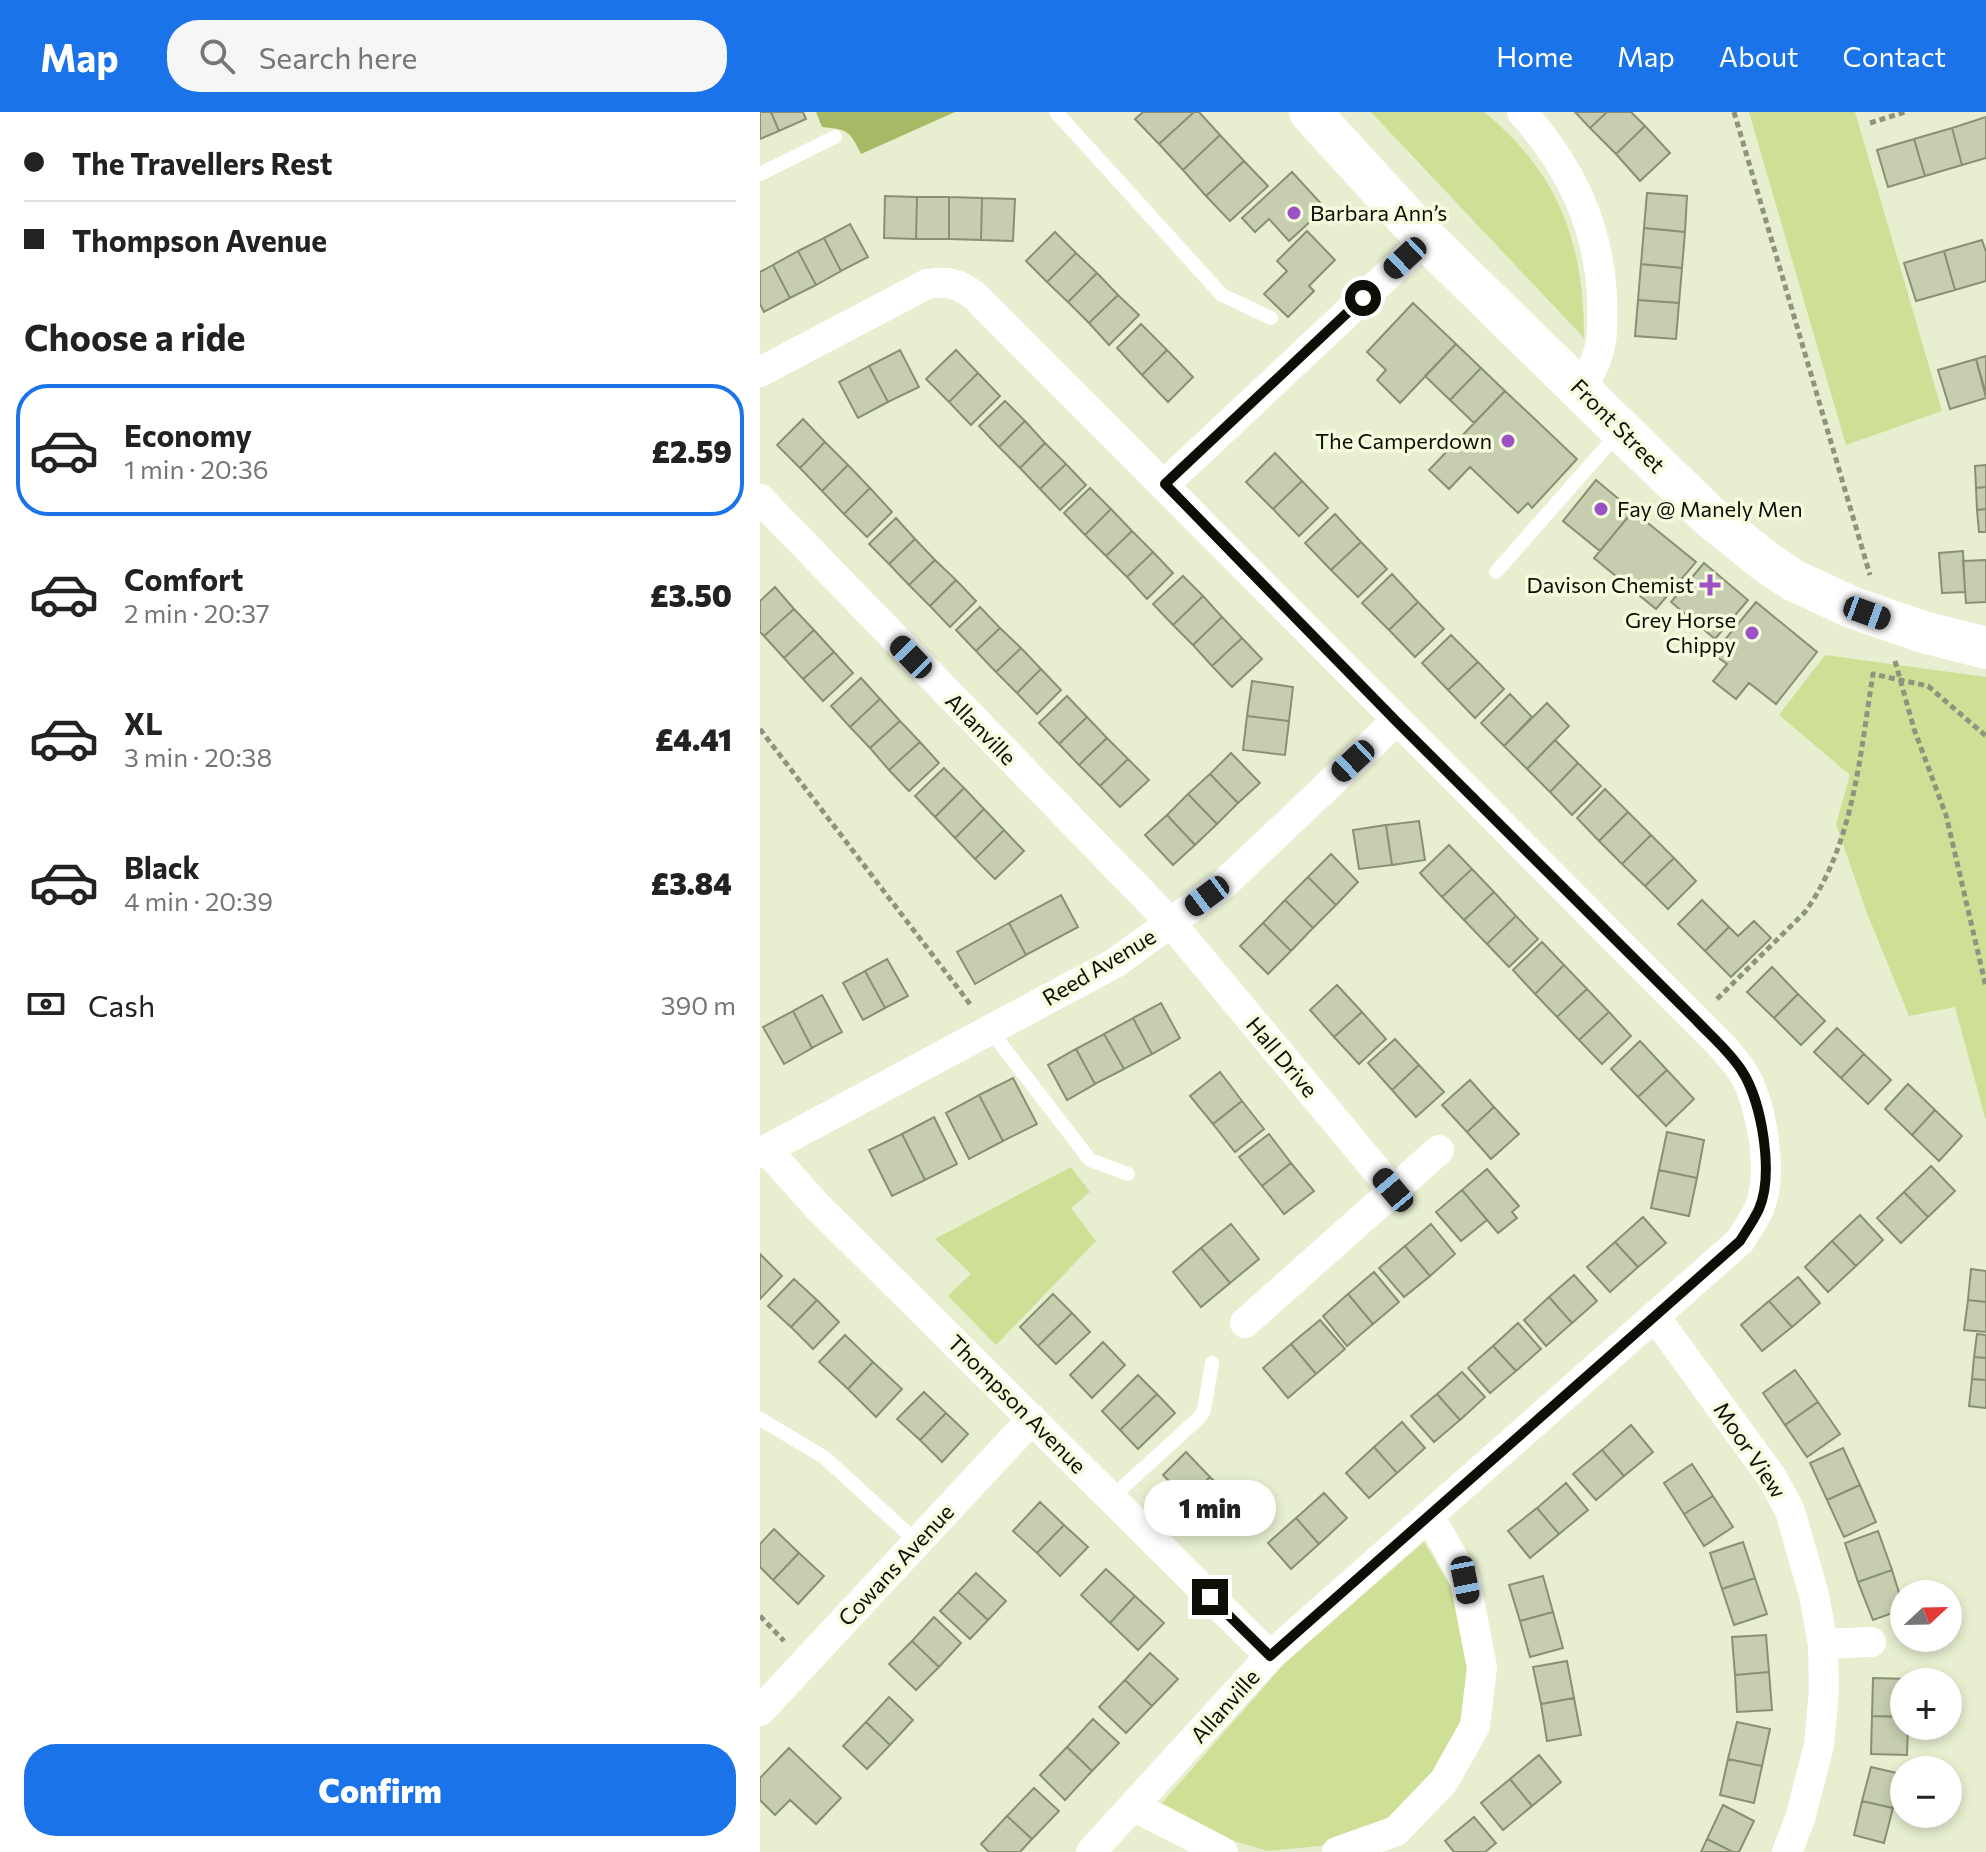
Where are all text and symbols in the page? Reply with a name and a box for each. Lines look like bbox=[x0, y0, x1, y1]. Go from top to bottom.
search box bbox=[167, 20, 727, 92]
text: Map bbox=[40, 33, 119, 80]
icon: search bbox=[195, 34, 239, 78]
text: Search here bbox=[259, 38, 417, 75]
text: Home bbox=[1496, 39, 1573, 73]
text: Map bbox=[1617, 39, 1675, 73]
text: About bbox=[1719, 39, 1799, 73]
text: Contact bbox=[1843, 39, 1946, 73]
text: The Travellers Rest bbox=[72, 144, 332, 181]
place label: Barbara Ann’s bbox=[1310, 199, 1447, 226]
marker: Barbara Ann’s bbox=[1285, 204, 1303, 222]
text: Thompson Avenue bbox=[72, 221, 327, 258]
car bbox=[1379, 233, 1431, 283]
route start bbox=[1345, 280, 1381, 316]
text: Choose a ride bbox=[24, 314, 245, 358]
street label: Front Street bbox=[1566, 373, 1671, 478]
icon: car bbox=[28, 414, 100, 486]
text: Economy bbox=[124, 416, 252, 453]
place label: The Camperdown bbox=[1315, 427, 1492, 454]
text: £2.59 bbox=[652, 432, 732, 469]
marker: The Camperdown bbox=[1499, 432, 1517, 450]
text: 1 min · 20:36 bbox=[124, 453, 269, 484]
place label: Fay @ Manely Men bbox=[1617, 495, 1803, 522]
marker: Fay @ Manely Men bbox=[1592, 500, 1610, 518]
icon: car bbox=[28, 558, 100, 630]
text: Comfort bbox=[124, 560, 243, 597]
place label: Davison Chemist bbox=[1527, 571, 1694, 598]
text: £3.50 bbox=[650, 576, 732, 613]
marker: Davison Chemist bbox=[1701, 576, 1719, 594]
car bbox=[1840, 594, 1894, 632]
text: 2 min · 20:37 bbox=[124, 597, 270, 628]
place label: Grey Horse Chippy bbox=[1625, 606, 1736, 658]
marker: Grey Horse Chippy bbox=[1743, 624, 1761, 642]
car bbox=[886, 631, 936, 683]
street label: Allanville bbox=[940, 687, 1022, 770]
icon: car bbox=[28, 702, 100, 774]
text: XL bbox=[124, 704, 163, 741]
text: £4.41 bbox=[655, 720, 732, 757]
car bbox=[1327, 736, 1379, 786]
text: 3 min · 20:38 bbox=[124, 741, 272, 772]
icon: car bbox=[28, 846, 100, 918]
text: Black bbox=[124, 848, 200, 885]
text: £3.84 bbox=[651, 864, 732, 901]
car bbox=[1181, 872, 1233, 920]
text: 4 min · 20:39 bbox=[124, 885, 273, 916]
street label: Reed Avenue bbox=[1037, 922, 1160, 1011]
icon: cash bbox=[24, 982, 68, 1026]
text: Cash bbox=[88, 986, 155, 1023]
text: 390 m bbox=[661, 989, 736, 1020]
street label: Hall Drive bbox=[1241, 1011, 1324, 1102]
car bbox=[1368, 1164, 1418, 1216]
street label: Thompson Avenue bbox=[942, 1329, 1092, 1479]
street label: Moor View bbox=[1708, 1397, 1793, 1503]
callout: 1 min bbox=[1144, 1481, 1276, 1537]
text: 1 min bbox=[1179, 1492, 1241, 1523]
street label: Cowans Avenue bbox=[832, 1498, 959, 1631]
car bbox=[1449, 1554, 1481, 1606]
route end bbox=[1192, 1579, 1228, 1615]
north arrow bbox=[1890, 1580, 1962, 1652]
map controls bbox=[1890, 1580, 1962, 1828]
street label: Allanville bbox=[1185, 1663, 1265, 1748]
button: + bbox=[1890, 1668, 1962, 1740]
button: Confirm bbox=[24, 1744, 736, 1836]
button: − bbox=[1890, 1756, 1962, 1828]

